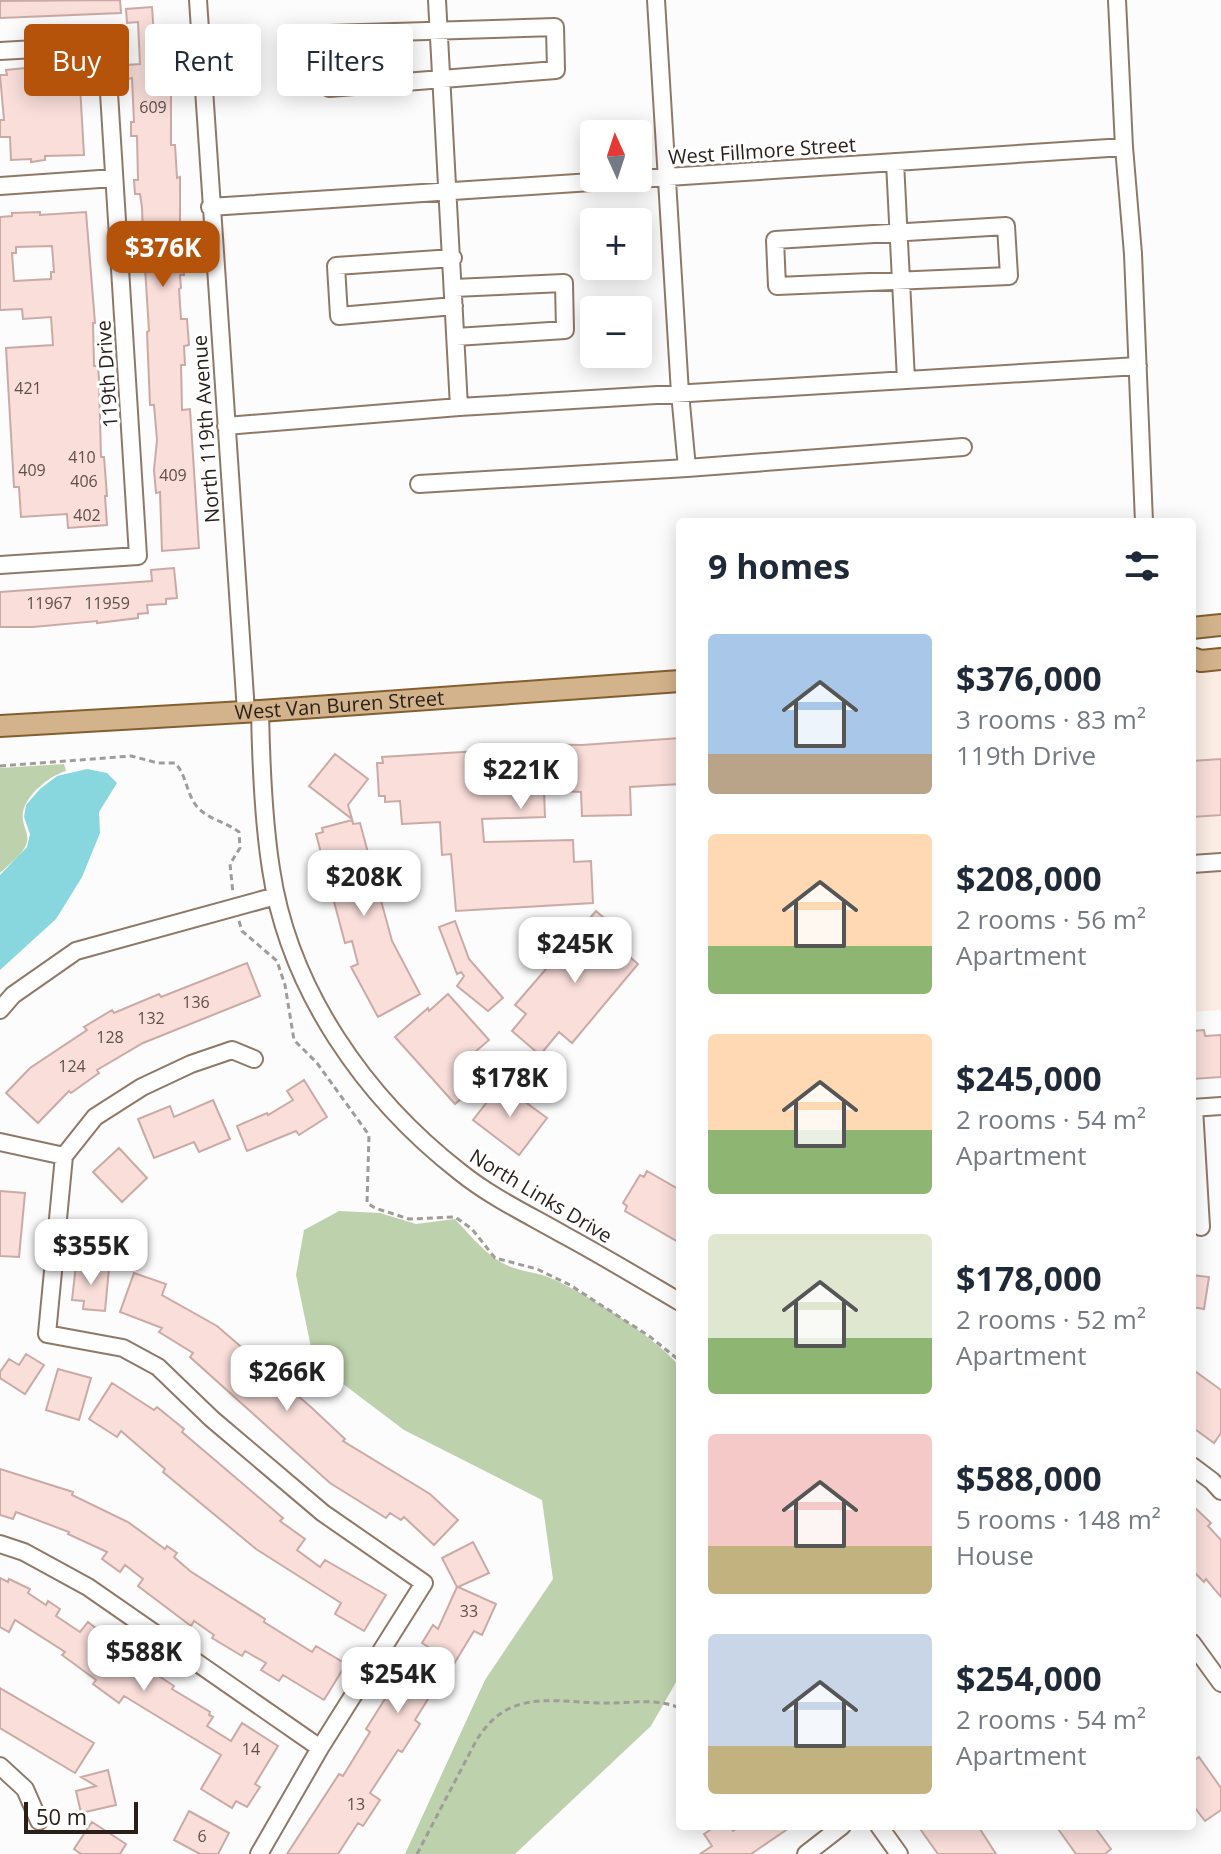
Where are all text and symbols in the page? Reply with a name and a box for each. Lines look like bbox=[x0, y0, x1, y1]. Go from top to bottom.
chip: Buy bbox=[24, 24, 129, 96]
chip: Rent bbox=[145, 24, 261, 96]
chip: Filters bbox=[277, 24, 413, 96]
house number: 609 bbox=[139, 96, 167, 118]
north arrow bbox=[580, 120, 652, 192]
map controls bbox=[580, 120, 652, 368]
street label: West Fillmore Street bbox=[667, 130, 857, 171]
button: + bbox=[580, 208, 652, 280]
pin: $376K bbox=[107, 221, 219, 289]
text: $376K bbox=[125, 229, 201, 265]
button: − bbox=[580, 296, 652, 368]
street label: 119th Drive bbox=[89, 319, 124, 429]
street label: North 119th Avenue bbox=[185, 334, 226, 524]
house number: 421 bbox=[14, 377, 42, 399]
house number: 410 bbox=[68, 446, 96, 468]
house number: 409 bbox=[18, 459, 46, 481]
house number: 409 bbox=[159, 464, 187, 486]
house number: 406 bbox=[70, 470, 98, 492]
house number: 402 bbox=[73, 504, 101, 526]
text: 9 homes bbox=[708, 543, 850, 589]
icon: filters bbox=[1120, 544, 1164, 588]
house number: 11967 bbox=[26, 592, 72, 614]
house number: 11959 bbox=[84, 592, 130, 614]
text: $376,000 bbox=[956, 655, 1102, 701]
icon: home bbox=[772, 666, 868, 762]
street label: West Van Buren Street bbox=[234, 684, 445, 725]
text: 3 rooms · 83 m² bbox=[956, 701, 1146, 737]
text: 119th Drive bbox=[956, 737, 1096, 773]
pin: $221K bbox=[465, 743, 577, 811]
text: $221K bbox=[483, 751, 559, 787]
pin: $208K bbox=[308, 850, 420, 918]
text: $208,000 bbox=[956, 855, 1102, 901]
text: $208K bbox=[326, 858, 402, 894]
icon: home bbox=[772, 866, 868, 962]
text: 2 rooms · 56 m² bbox=[956, 901, 1146, 937]
pin: $245K bbox=[519, 917, 631, 985]
text: $245K bbox=[537, 925, 613, 961]
text: Apartment bbox=[956, 937, 1087, 973]
house number: 136 bbox=[182, 991, 210, 1013]
house number: 132 bbox=[137, 1007, 165, 1029]
house number: 128 bbox=[96, 1026, 124, 1048]
pin: $178K bbox=[454, 1051, 566, 1119]
house number: 124 bbox=[58, 1055, 86, 1077]
text: $245,000 bbox=[956, 1055, 1102, 1101]
text: $178K bbox=[472, 1059, 548, 1095]
icon: home bbox=[772, 1066, 868, 1162]
text: 2 rooms · 54 m² bbox=[956, 1101, 1146, 1137]
text: Apartment bbox=[956, 1137, 1087, 1173]
street label: North Links Drive bbox=[465, 1142, 618, 1249]
pin: $355K bbox=[35, 1219, 147, 1287]
text: $355K bbox=[53, 1227, 129, 1263]
text: $178,000 bbox=[956, 1255, 1102, 1301]
icon: home bbox=[772, 1266, 868, 1362]
text: 2 rooms · 52 m² bbox=[956, 1301, 1146, 1337]
text: Apartment bbox=[956, 1337, 1087, 1373]
pin: $266K bbox=[231, 1345, 343, 1413]
text: $266K bbox=[249, 1353, 325, 1389]
text: $588,000 bbox=[956, 1455, 1102, 1501]
icon: home bbox=[772, 1466, 868, 1562]
text: 5 rooms · 148 m² bbox=[956, 1501, 1161, 1537]
text: House bbox=[956, 1537, 1034, 1573]
house number: 33 bbox=[460, 1600, 478, 1622]
pin: $588K bbox=[88, 1625, 200, 1693]
text: $588K bbox=[106, 1633, 182, 1669]
pin: $254K bbox=[342, 1647, 454, 1715]
text: $254K bbox=[360, 1655, 436, 1691]
text: $254,000 bbox=[956, 1655, 1102, 1701]
icon: home bbox=[772, 1666, 868, 1762]
text: 2 rooms · 54 m² bbox=[956, 1701, 1146, 1737]
text: Apartment bbox=[956, 1737, 1087, 1773]
house number: 14 bbox=[242, 1738, 260, 1760]
house number: 13 bbox=[347, 1793, 365, 1815]
scale bar bbox=[24, 1798, 138, 1834]
text: 50 m bbox=[36, 1801, 87, 1831]
house number: 6 bbox=[197, 1825, 207, 1847]

